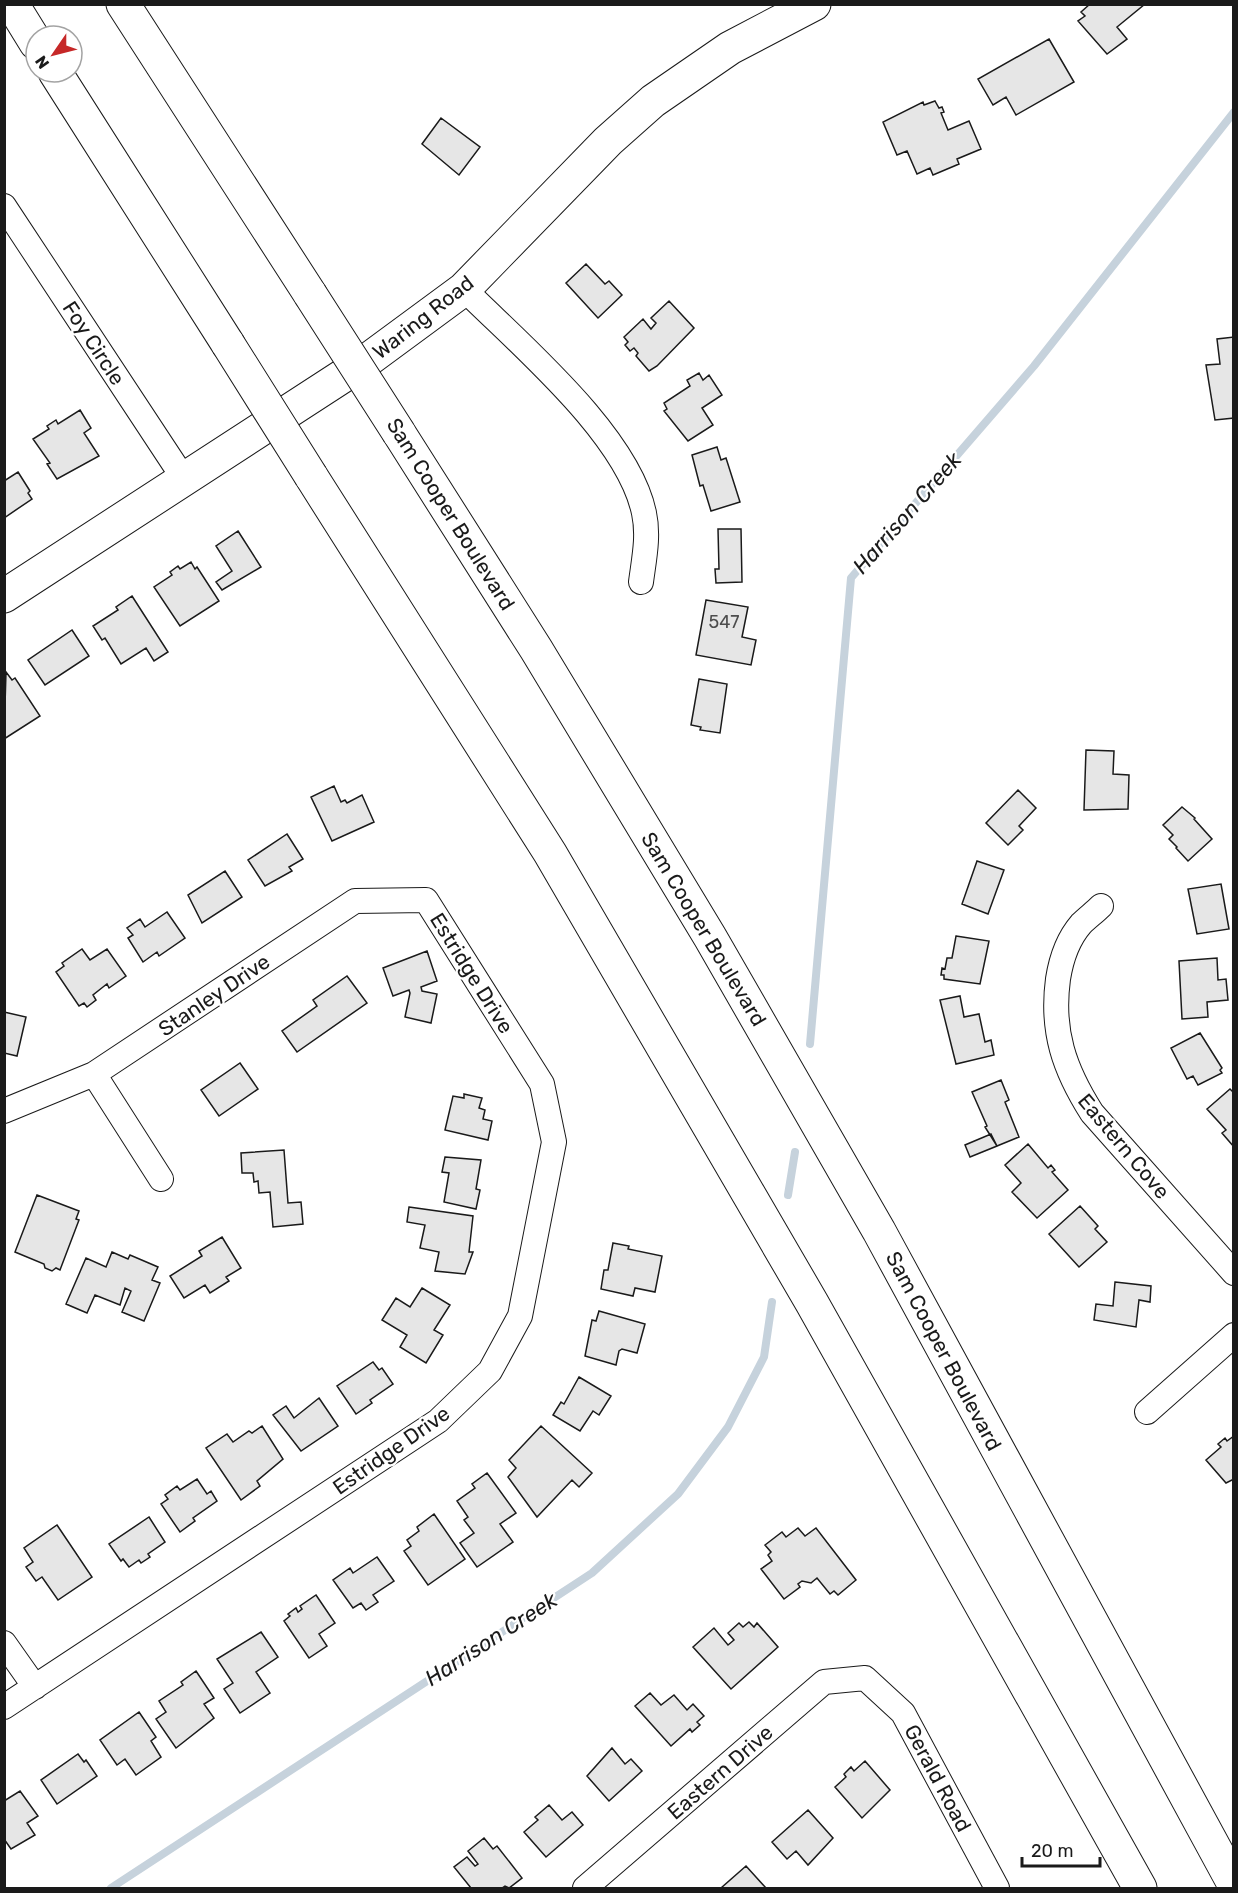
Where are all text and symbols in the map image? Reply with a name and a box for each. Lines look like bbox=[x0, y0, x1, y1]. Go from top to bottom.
north arrow bbox=[24, 24, 84, 84]
text: N bbox=[31, 52, 53, 72]
street label: Waring Road bbox=[368, 270, 478, 364]
street label: Foy Circle bbox=[58, 296, 130, 390]
street label: Sam Cooper Boulevard bbox=[382, 413, 520, 615]
water label: Harrison Creek bbox=[847, 446, 968, 579]
house number: 547 bbox=[709, 611, 739, 633]
street label: Sam Cooper Boulevard bbox=[636, 828, 772, 1030]
street label: Estridge Drive bbox=[425, 908, 519, 1038]
street label: Stanley Drive bbox=[154, 949, 274, 1041]
street label: Eastern Cove bbox=[1073, 1088, 1175, 1204]
street label: Sam Cooper Boulevard bbox=[881, 1247, 1007, 1455]
street label: Estridge Drive bbox=[328, 1400, 454, 1500]
water label: Harrison Creek bbox=[420, 1586, 563, 1692]
street label: Eastern Drive bbox=[662, 1719, 778, 1825]
street label: Gerald Road bbox=[899, 1720, 977, 1836]
scale bar bbox=[1022, 1830, 1100, 1868]
text: 20 m bbox=[1031, 1840, 1073, 1862]

